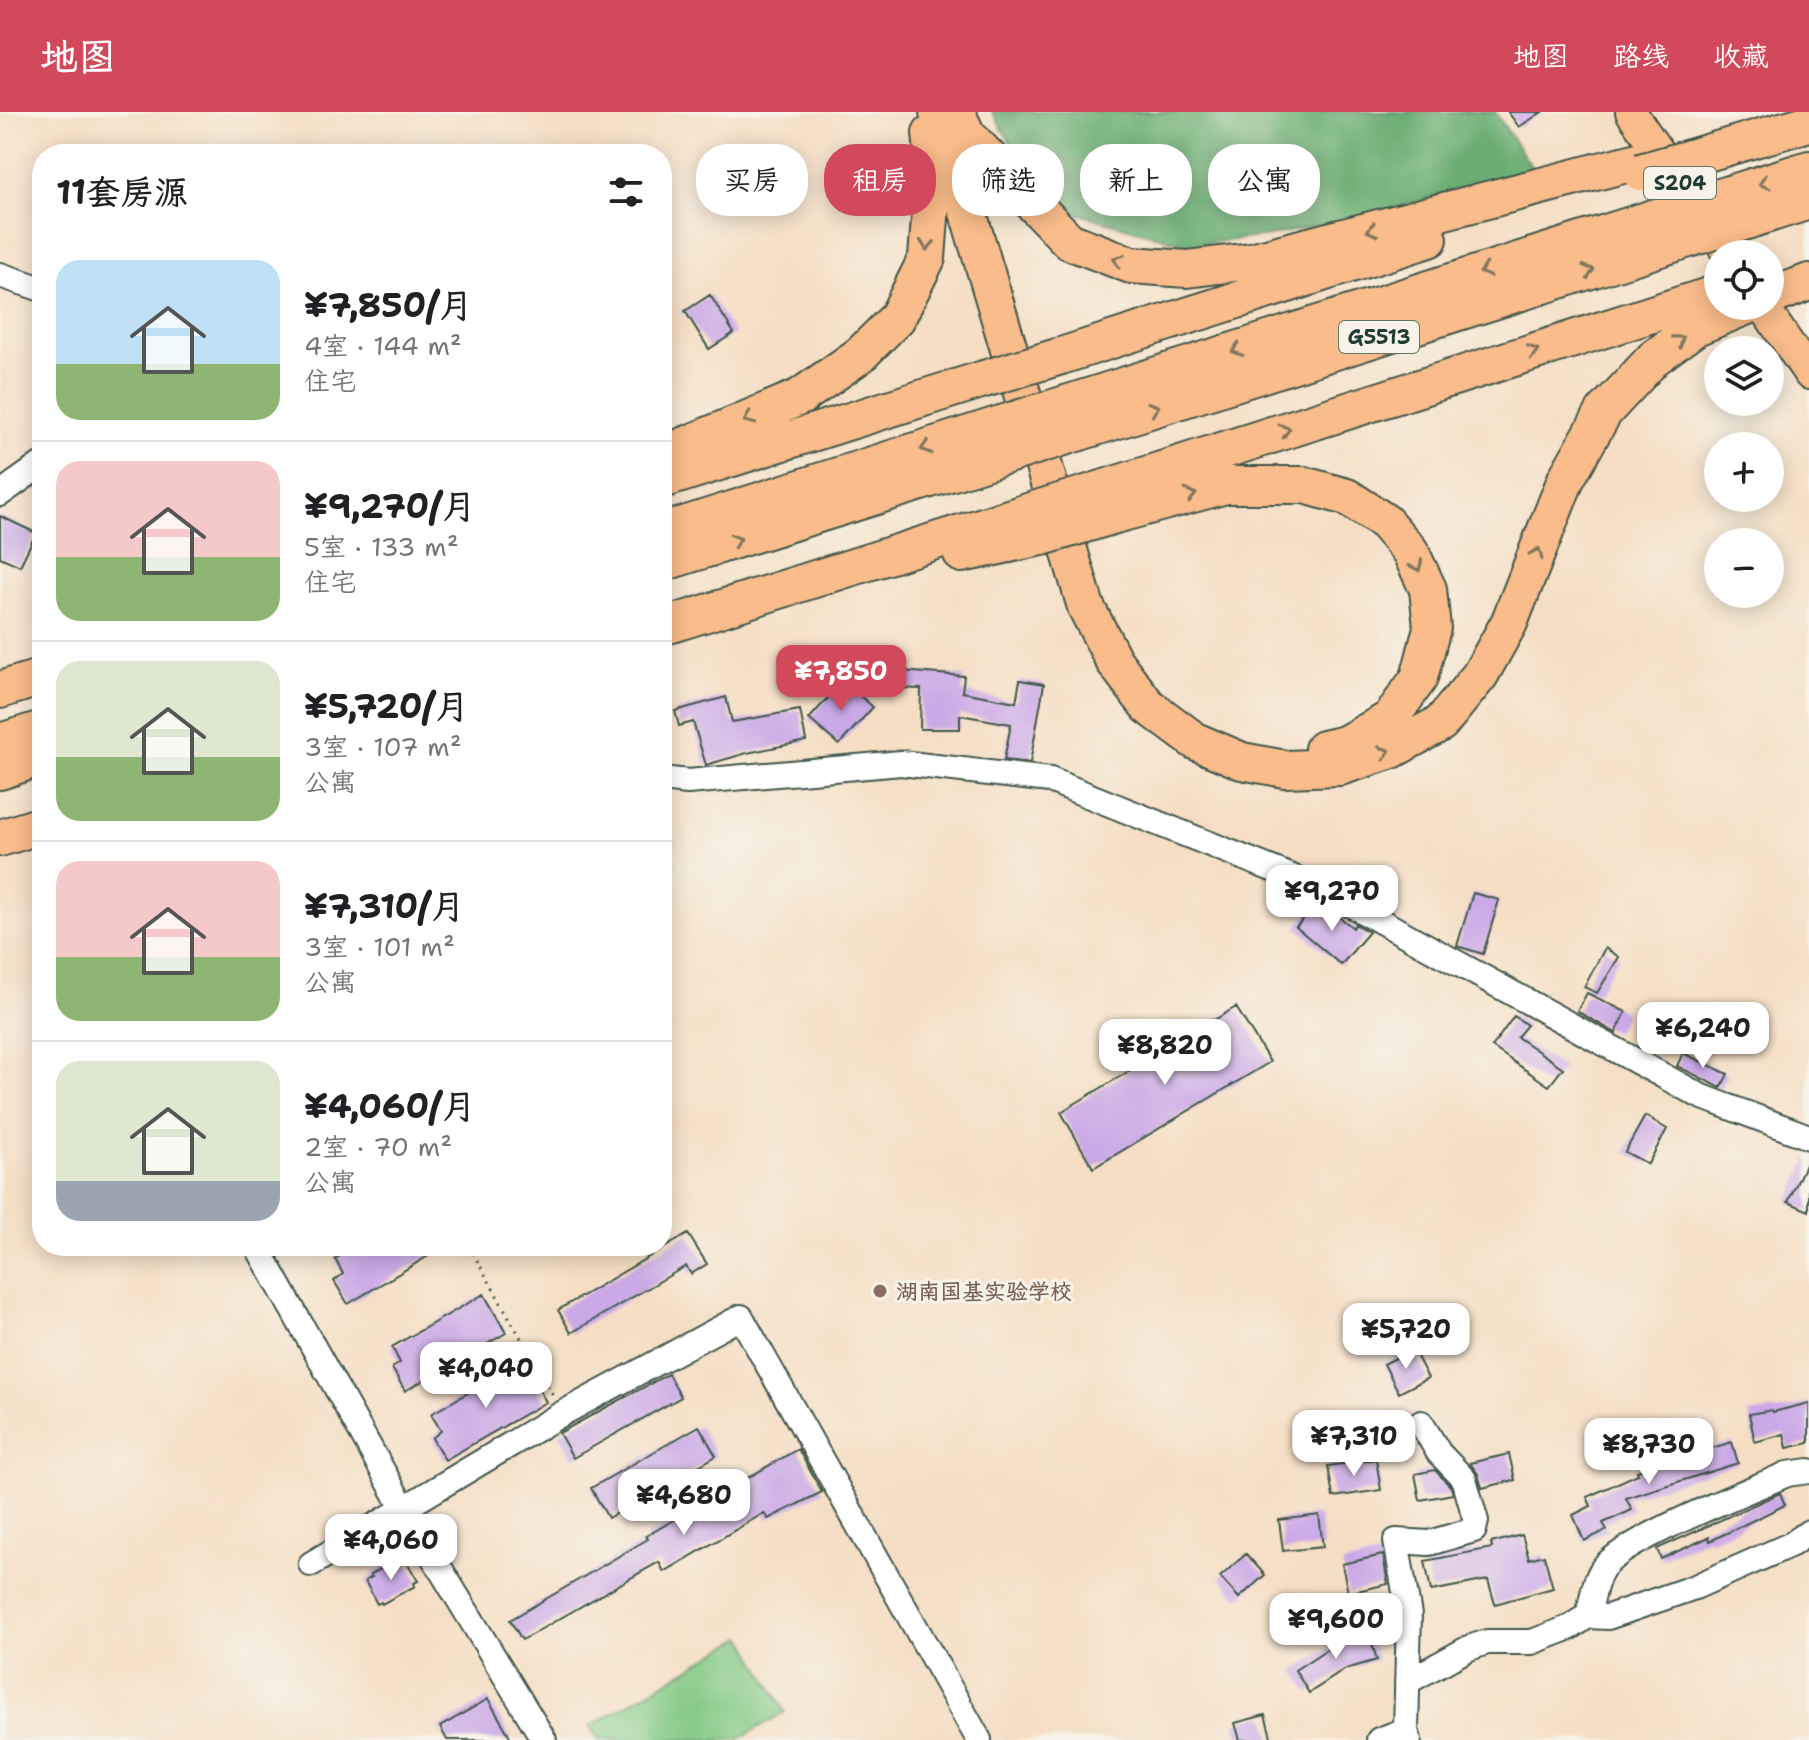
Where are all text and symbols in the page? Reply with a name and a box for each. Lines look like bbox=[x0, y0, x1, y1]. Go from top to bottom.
text: 地图 bbox=[40, 31, 116, 82]
text: 地图 bbox=[1513, 37, 1569, 75]
text: 路线 bbox=[1613, 37, 1669, 75]
text: 收藏 bbox=[1713, 37, 1769, 75]
chip: 买房 bbox=[696, 144, 808, 216]
chip: 租房 bbox=[824, 144, 936, 216]
chip: 筛选 bbox=[952, 144, 1064, 216]
chip: 新上 bbox=[1080, 144, 1192, 216]
chip: 公寓 bbox=[1208, 144, 1320, 216]
road number: S204 bbox=[1644, 167, 1716, 199]
text: 11套房源 bbox=[56, 169, 188, 215]
icon: filters bbox=[604, 170, 648, 214]
one-way arrow bbox=[1758, 174, 1772, 190]
one-way arrow bbox=[1366, 221, 1380, 238]
one-way arrow bbox=[919, 239, 936, 252]
map controls bbox=[1704, 240, 1784, 608]
button: locate bbox=[1704, 240, 1784, 320]
one-way arrow bbox=[1112, 253, 1126, 270]
one-way arrow bbox=[1478, 262, 1492, 278]
one-way arrow bbox=[1581, 264, 1595, 280]
text: ¥7,850/月 bbox=[304, 282, 473, 328]
icon: home bbox=[120, 292, 216, 388]
road number: G5513 bbox=[1339, 321, 1419, 353]
text: 4室 · 144 m² bbox=[304, 328, 462, 363]
one-way arrow bbox=[1670, 336, 1684, 350]
button: layers bbox=[1704, 336, 1784, 416]
one-way arrow bbox=[1231, 340, 1245, 356]
one-way arrow bbox=[1526, 344, 1539, 360]
text: 住宅 bbox=[304, 363, 356, 398]
one-way arrow bbox=[1147, 401, 1160, 417]
one-way arrow bbox=[743, 409, 757, 425]
one-way arrow bbox=[1278, 423, 1292, 439]
button: + bbox=[1704, 432, 1784, 512]
one-way arrow bbox=[920, 439, 934, 455]
text: ¥9,270/月 bbox=[304, 483, 476, 529]
one-way arrow bbox=[1183, 488, 1197, 504]
icon: home bbox=[120, 493, 216, 589]
button: − bbox=[1704, 528, 1784, 608]
text: 5室 · 133 m² bbox=[304, 529, 459, 564]
one-way arrow bbox=[729, 533, 743, 549]
one-way arrow bbox=[1527, 547, 1544, 561]
one-way arrow bbox=[1407, 558, 1423, 572]
text: 住宅 bbox=[304, 564, 356, 599]
pin: ¥7,850 bbox=[776, 645, 906, 713]
text: ¥7,850 bbox=[794, 653, 888, 688]
text: ¥5,720/月 bbox=[304, 683, 469, 729]
icon: home bbox=[120, 693, 216, 789]
text: 3室 · 107 m² bbox=[304, 729, 462, 764]
one-way arrow bbox=[1377, 745, 1391, 762]
text: 公寓 bbox=[304, 764, 356, 799]
pin: ¥9,270 bbox=[1267, 865, 1397, 933]
text: ¥9,270 bbox=[1284, 873, 1380, 908]
text: ¥7,310/月 bbox=[304, 883, 465, 929]
icon: home bbox=[120, 893, 216, 989]
text: 3室 · 101 m² bbox=[304, 929, 455, 964]
text: 公寓 bbox=[304, 964, 356, 999]
pin: ¥6,240 bbox=[1638, 1002, 1768, 1070]
text: ¥6,240 bbox=[1655, 1010, 1751, 1045]
pin: ¥8,820 bbox=[1100, 1019, 1230, 1087]
text: ¥8,820 bbox=[1117, 1027, 1213, 1062]
text: ¥4,060/月 bbox=[304, 1083, 476, 1129]
icon: home bbox=[120, 1093, 216, 1189]
text: 2室 · 70 m² bbox=[304, 1129, 452, 1164]
text: 公寓 bbox=[304, 1164, 356, 1199]
place label: 湖南国基实验学校 bbox=[896, 1277, 1072, 1306]
marker: 湖南国基实验学校 bbox=[871, 1282, 889, 1300]
pin: ¥5,720 bbox=[1341, 1303, 1471, 1371]
text: ¥5,720 bbox=[1361, 1311, 1451, 1346]
pin: ¥4,040 bbox=[421, 1342, 551, 1410]
text: ¥4,040 bbox=[438, 1350, 534, 1385]
pin: ¥7,310 bbox=[1289, 1410, 1419, 1478]
text: ¥7,310 bbox=[1310, 1418, 1398, 1453]
pin: ¥8,730 bbox=[1584, 1418, 1714, 1486]
text: ¥8,730 bbox=[1602, 1426, 1696, 1461]
pin: ¥4,680 bbox=[619, 1469, 749, 1537]
text: ¥4,680 bbox=[636, 1477, 732, 1512]
pin: ¥4,060 bbox=[326, 1514, 456, 1582]
text: ¥4,060 bbox=[343, 1522, 439, 1557]
pin: ¥9,600 bbox=[1271, 1593, 1401, 1661]
text: ¥9,600 bbox=[1288, 1601, 1384, 1636]

